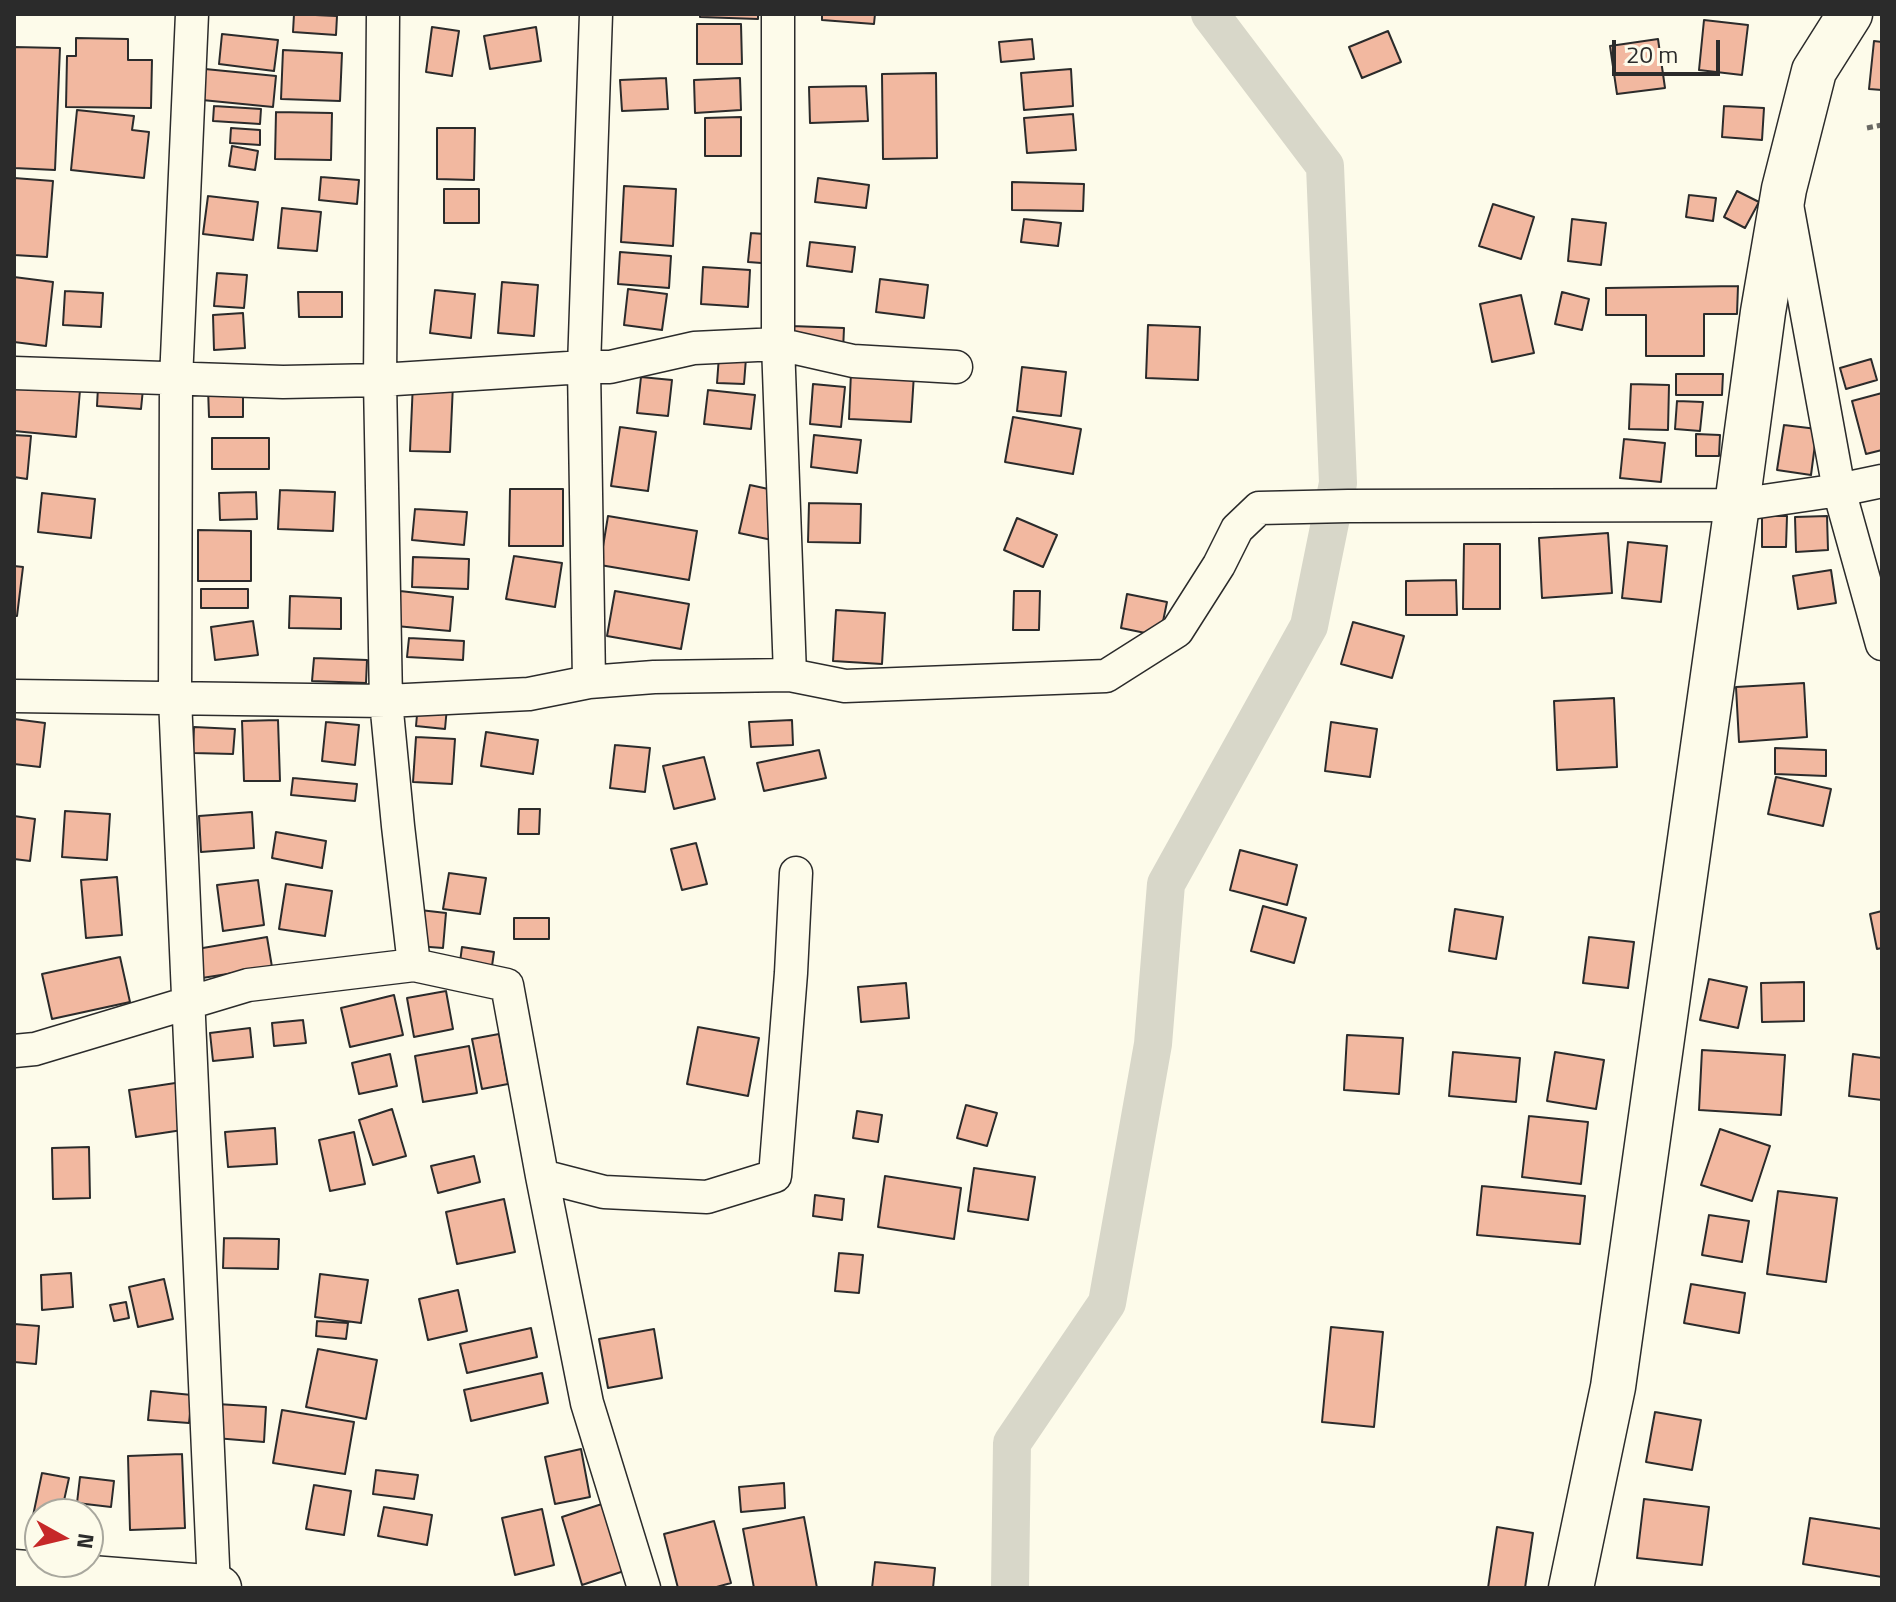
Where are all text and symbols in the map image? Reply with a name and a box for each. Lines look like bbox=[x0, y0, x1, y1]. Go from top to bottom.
scale bar bbox=[1616, 24, 1724, 74]
text: 20 m bbox=[1626, 36, 1678, 72]
north arrow bbox=[24, 1498, 104, 1578]
text: N bbox=[68, 1531, 104, 1551]

